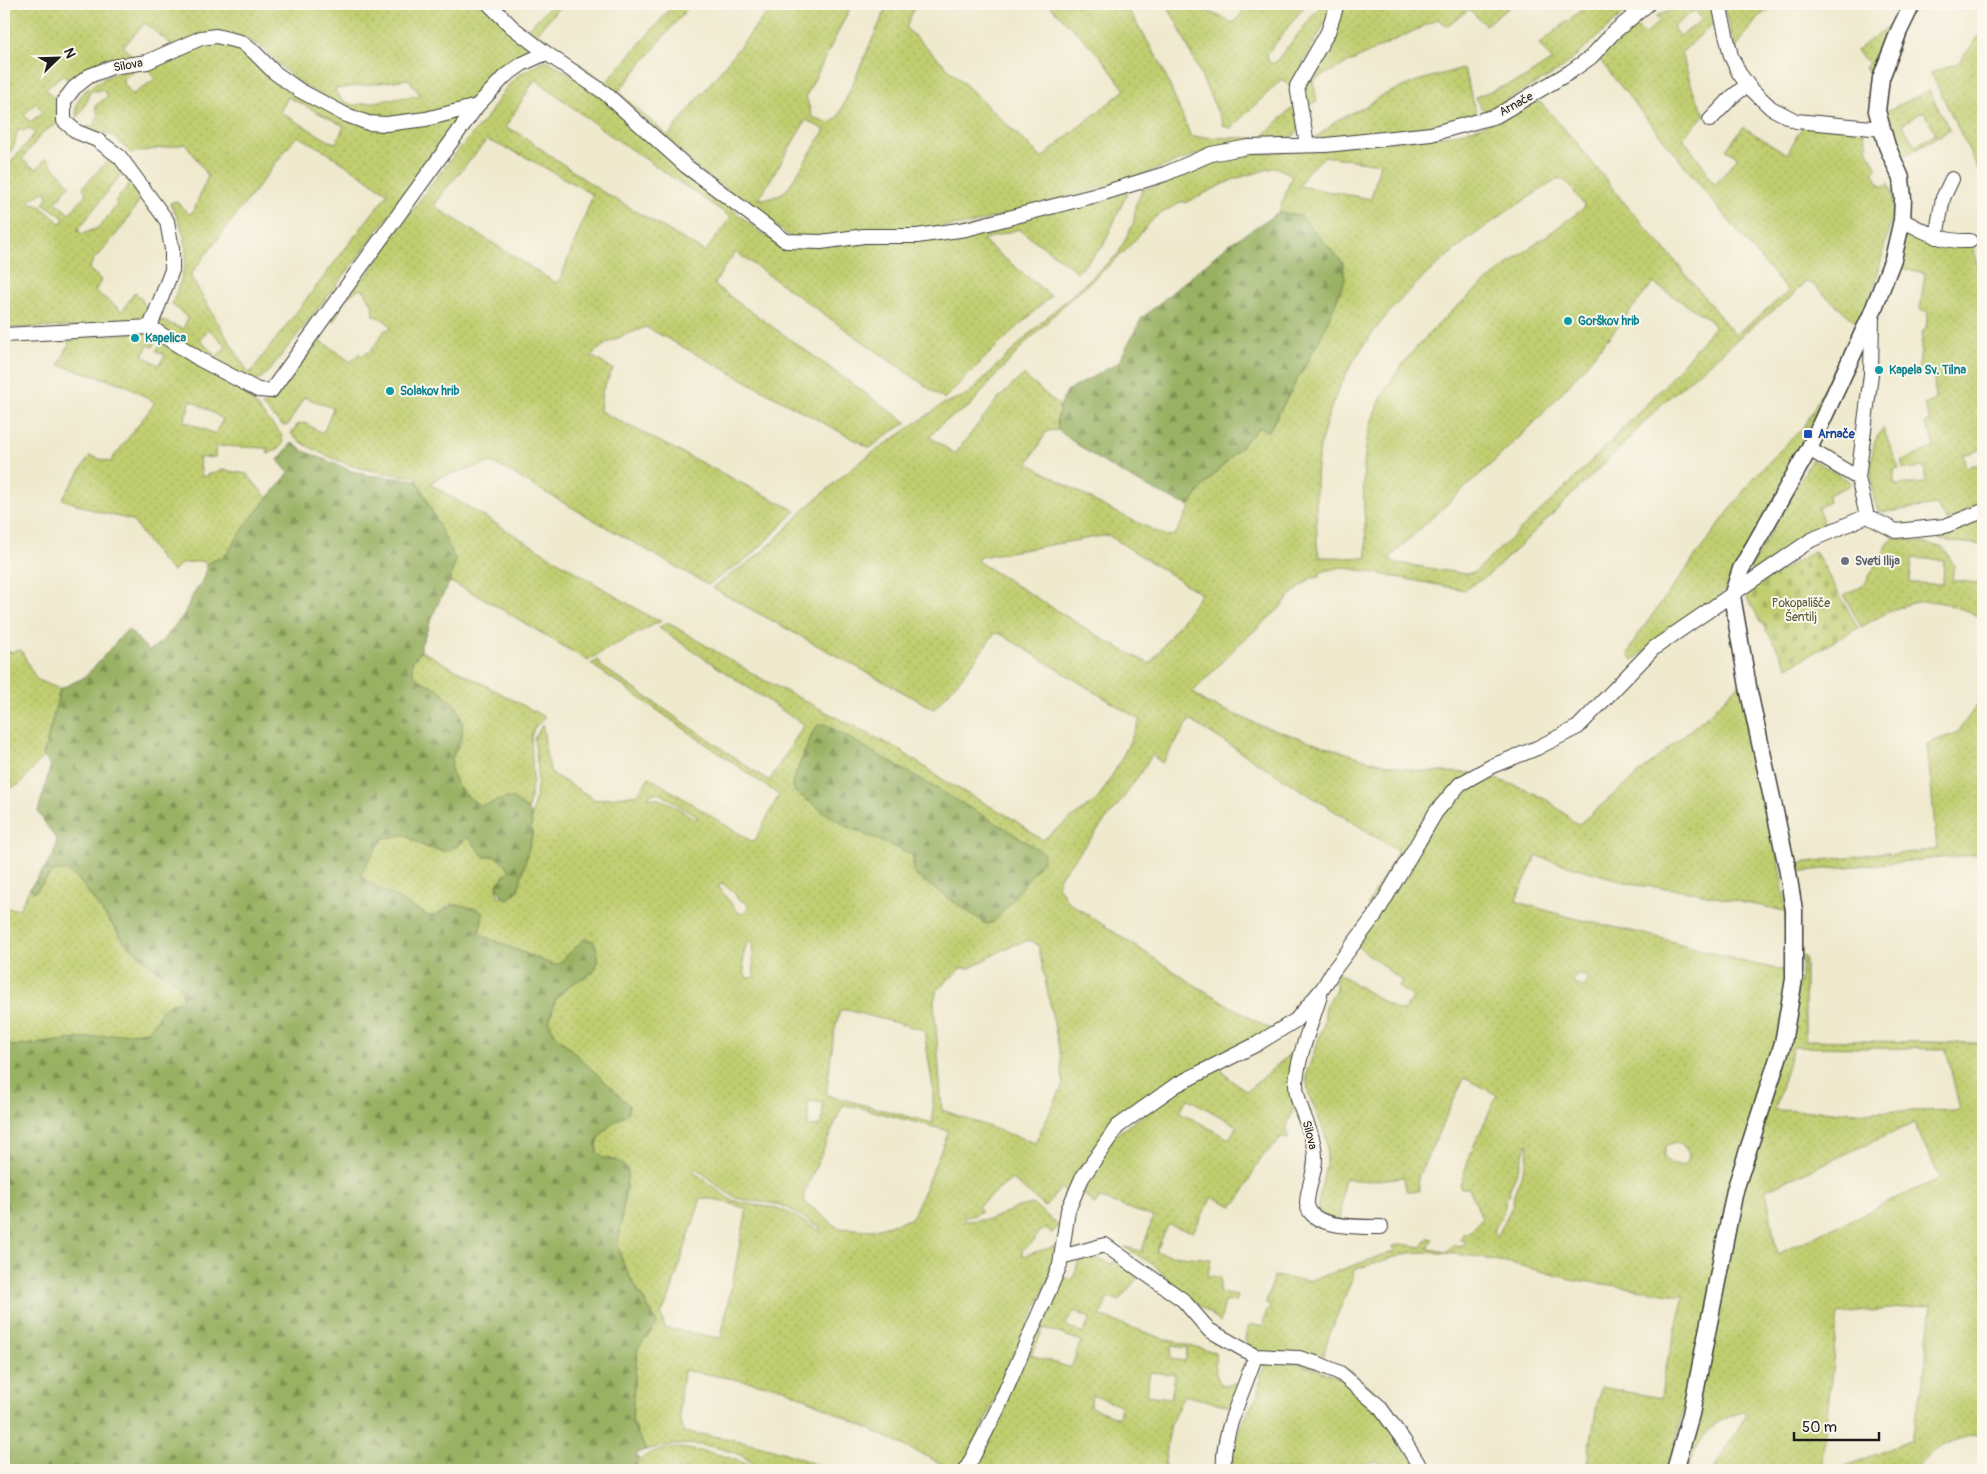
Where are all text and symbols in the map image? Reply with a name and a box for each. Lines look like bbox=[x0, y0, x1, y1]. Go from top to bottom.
north arrow bbox=[32, 32, 82, 82]
text: N bbox=[60, 45, 79, 61]
street label: Silova bbox=[112, 55, 144, 75]
street label: Arnače bbox=[1497, 89, 1536, 120]
place label: Gorškov hrib bbox=[1578, 314, 1640, 329]
marker: Gorškov hrib bbox=[1562, 315, 1574, 327]
place label: Kapelica bbox=[145, 331, 186, 346]
marker: Kapelica bbox=[129, 332, 141, 344]
place label: Kapela Sv. Tilna bbox=[1889, 363, 1967, 378]
marker: Kapela Sv. Tilna bbox=[1873, 364, 1885, 376]
place label: Solakov hrib bbox=[400, 384, 459, 399]
marker: Solakov hrib bbox=[384, 385, 396, 397]
place label: Arnače bbox=[1818, 427, 1856, 442]
marker: Arnače bbox=[1802, 428, 1814, 440]
place label: Sveti Ilija bbox=[1855, 554, 1900, 569]
marker: Sveti Ilija bbox=[1839, 555, 1851, 567]
park label: Pokopališče Šentilj bbox=[1772, 596, 1830, 625]
street label: Silova bbox=[1299, 1119, 1320, 1152]
scale bar bbox=[1794, 1409, 1880, 1441]
text: 50 m bbox=[1802, 1418, 1837, 1437]

